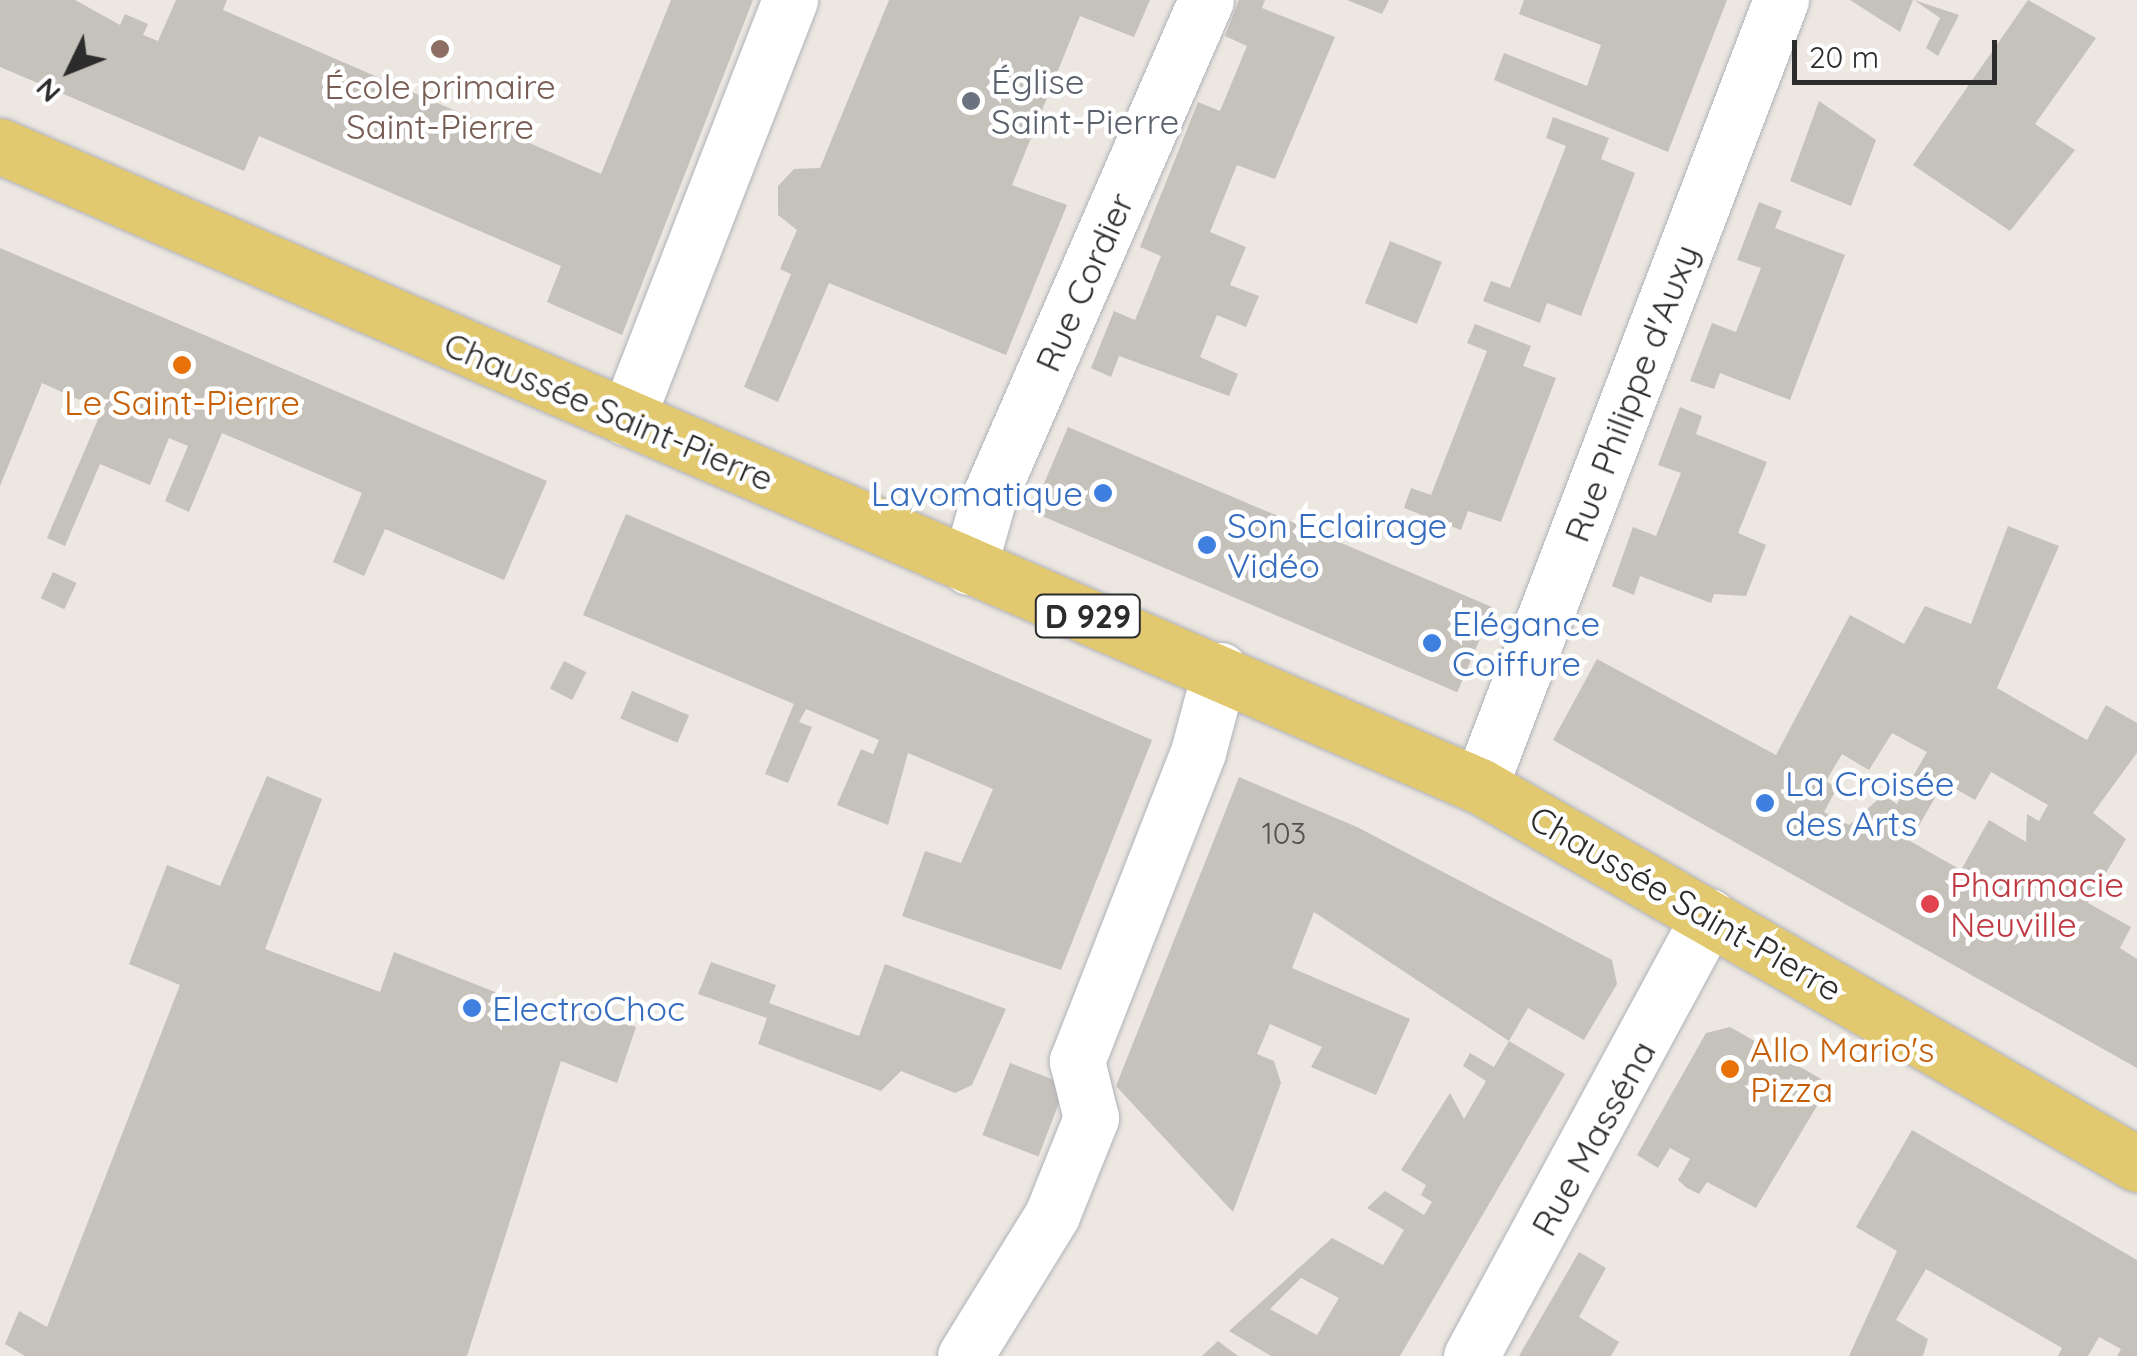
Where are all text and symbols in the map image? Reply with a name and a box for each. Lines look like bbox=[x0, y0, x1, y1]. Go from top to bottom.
north arrow bbox=[20, 20, 120, 120]
scale bar bbox=[1797, 20, 2002, 82]
marker: École primaire Saint-Pierre bbox=[429, 38, 451, 60]
text: 20 m bbox=[1809, 38, 1879, 76]
place label: Église Saint-Pierre bbox=[991, 60, 1179, 142]
place label: École primaire Saint-Pierre bbox=[324, 65, 556, 147]
text: N bbox=[28, 71, 68, 110]
marker: Église Saint-Pierre bbox=[960, 90, 982, 112]
street label: Rue Cordier bbox=[1026, 186, 1142, 378]
street label: Rue Philippe d'Auxy bbox=[1555, 239, 1707, 547]
street label: Chaussée Saint-Pierre bbox=[438, 323, 780, 499]
marker: Le Saint-Pierre bbox=[171, 354, 193, 376]
place label: Le Saint-Pierre bbox=[64, 381, 300, 423]
place label: Lavomatique bbox=[871, 472, 1083, 514]
marker: Lavomatique bbox=[1092, 482, 1114, 504]
place label: Son Eclairage Vidéo bbox=[1227, 504, 1447, 586]
marker: Son Eclairage Vidéo bbox=[1196, 534, 1218, 556]
road number: D 929 bbox=[1033, 589, 1143, 643]
place label: Elégance Coiffure bbox=[1452, 602, 1600, 684]
marker: Elégance Coiffure bbox=[1421, 632, 1443, 654]
place label: La Croisée des Arts bbox=[1785, 762, 1955, 844]
marker: La Croisée des Arts bbox=[1754, 792, 1776, 814]
street label: Chaussée Saint-Pierre bbox=[1522, 796, 1850, 1010]
house number: 103 bbox=[1262, 815, 1306, 851]
place label: Pharmacie Neuville bbox=[1950, 863, 2124, 945]
marker: Pharmacie Neuville bbox=[1919, 893, 1941, 915]
place label: ElectroChoc bbox=[492, 987, 685, 1029]
marker: ElectroChoc bbox=[461, 997, 483, 1019]
place label: Allo Mario's Pizza bbox=[1750, 1028, 1935, 1110]
street label: Rue Masséna bbox=[1522, 1033, 1664, 1243]
marker: Allo Mario's Pizza bbox=[1719, 1058, 1741, 1080]

